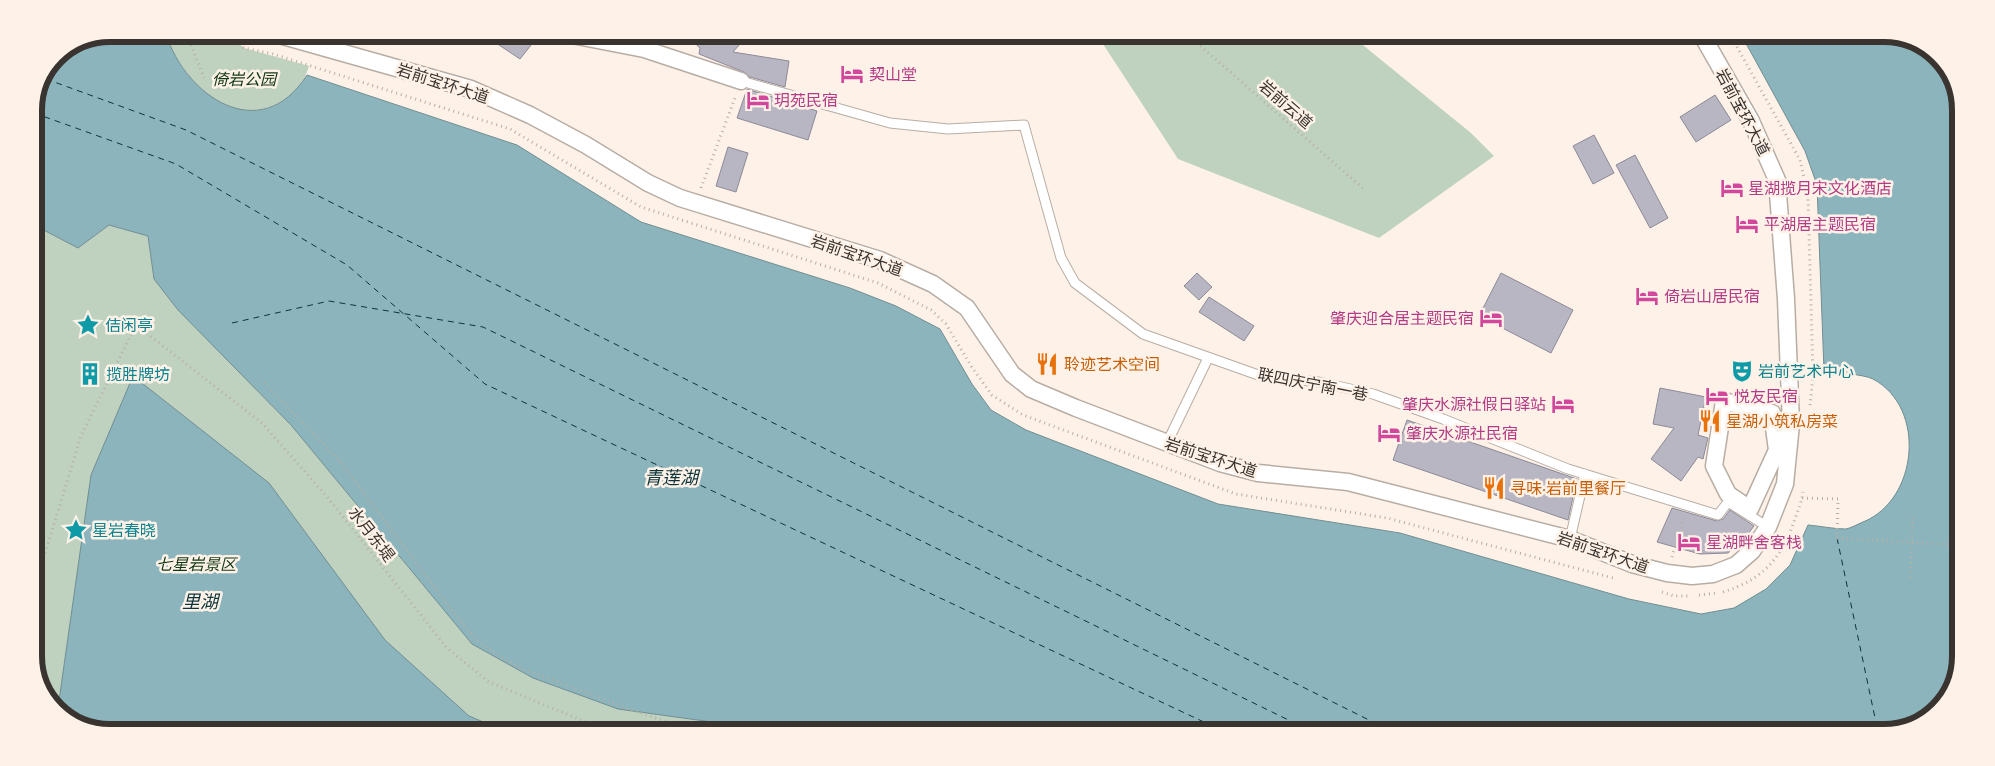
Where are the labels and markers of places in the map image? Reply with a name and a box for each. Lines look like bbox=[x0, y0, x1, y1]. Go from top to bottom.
hotel icon: 契山堂 bbox=[839, 61, 865, 87]
place label: 契山堂 bbox=[869, 63, 917, 87]
hotel icon: 玥苑民宿 bbox=[745, 87, 771, 113]
place label: 玥苑民宿 bbox=[774, 89, 838, 113]
hotel icon: 星湖揽月宋文化酒店 bbox=[1719, 175, 1745, 201]
place label: 星湖揽月宋文化酒店 bbox=[1748, 177, 1892, 201]
hotel icon: 平湖居主题民宿 bbox=[1734, 211, 1760, 237]
place label: 平湖居主题民宿 bbox=[1764, 213, 1876, 237]
hotel icon: 倚岩山居民宿 bbox=[1634, 283, 1660, 309]
place label: 倚岩山居民宿 bbox=[1664, 285, 1760, 309]
hotel icon: 肇庆迎合居主题民宿 bbox=[1478, 305, 1504, 331]
place label: 肇庆迎合居主题民宿 bbox=[1330, 307, 1474, 331]
place icon: 佶闲亭 bbox=[75, 312, 101, 338]
place label: 佶闲亭 bbox=[105, 314, 153, 338]
restaurant icon: 聆迹艺术空间 bbox=[1034, 351, 1060, 377]
place label: 聆迹艺术空间 bbox=[1064, 353, 1160, 377]
theatre icon: 岩前艺术中心 bbox=[1729, 358, 1755, 384]
place label: 岩前艺术中心 bbox=[1758, 360, 1854, 384]
building icon: 揽胜牌坊 bbox=[77, 361, 103, 387]
place label: 揽胜牌坊 bbox=[106, 363, 170, 387]
hotel icon: 悦友民宿 bbox=[1704, 383, 1730, 409]
place label: 悦友民宿 bbox=[1734, 385, 1798, 409]
hotel icon: 肇庆水源社假日驿站 bbox=[1550, 391, 1576, 417]
place label: 肇庆水源社假日驿站 bbox=[1402, 393, 1546, 417]
restaurant icon: 星湖小筑私房菜 bbox=[1697, 408, 1723, 434]
place label: 星湖小筑私房菜 bbox=[1726, 410, 1838, 434]
hotel icon: 肇庆水源社民宿 bbox=[1376, 420, 1402, 446]
place label: 肇庆水源社民宿 bbox=[1406, 422, 1518, 446]
restaurant icon: 寻味·岩前里餐厅 bbox=[1481, 475, 1507, 501]
place label: 寻味·岩前里餐厅 bbox=[1510, 477, 1626, 501]
place icon: 星岩春晓 bbox=[63, 517, 89, 543]
place label: 星岩春晓 bbox=[92, 519, 156, 543]
hotel icon: 星湖畔舍客栈 bbox=[1676, 529, 1702, 555]
place label: 星湖畔舍客栈 bbox=[1706, 531, 1802, 555]

